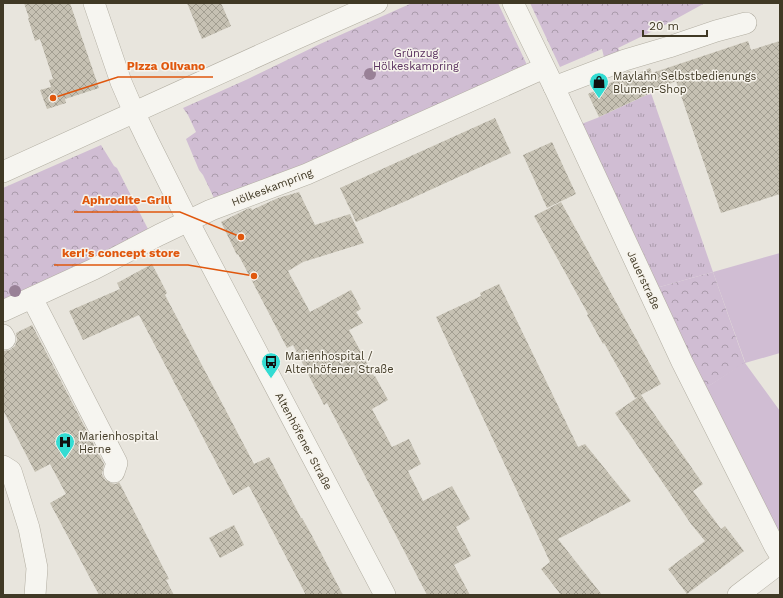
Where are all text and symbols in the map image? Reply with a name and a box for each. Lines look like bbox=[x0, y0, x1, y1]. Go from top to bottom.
scale bar bbox=[643, 12, 707, 38]
text: 20 m bbox=[649, 19, 679, 33]
park label: Grünzug Hölkeskampring bbox=[373, 47, 459, 73]
callout: Pizza Olivano bbox=[118, 53, 213, 77]
text: Pizza Olivano bbox=[127, 59, 205, 73]
place label: Maylahn Selbstbedienungs Blumen-Shop bbox=[613, 70, 757, 96]
shop icon: Maylahn Selbstbedienungs Blumen-Shop bbox=[588, 71, 610, 99]
street label: Hölkeskampring bbox=[230, 166, 315, 209]
callout: Aphrodite-Grill bbox=[74, 188, 180, 212]
text: Aphrodite-Grill bbox=[82, 193, 172, 207]
callout: keri's concept store bbox=[54, 241, 188, 265]
text: keri's concept store bbox=[62, 246, 180, 260]
street label: Jauerstraße bbox=[624, 249, 663, 312]
place label: Marienhospital / Altenhöfener Straße bbox=[285, 350, 394, 376]
bus stop icon: Marienhospital / Altenhöfener Straße bbox=[260, 351, 282, 379]
street label: Altenhöfener Straße bbox=[272, 390, 335, 492]
place label: Marienhospital Herne bbox=[79, 430, 159, 456]
hospital icon: Marienhospital Herne bbox=[54, 431, 76, 459]

